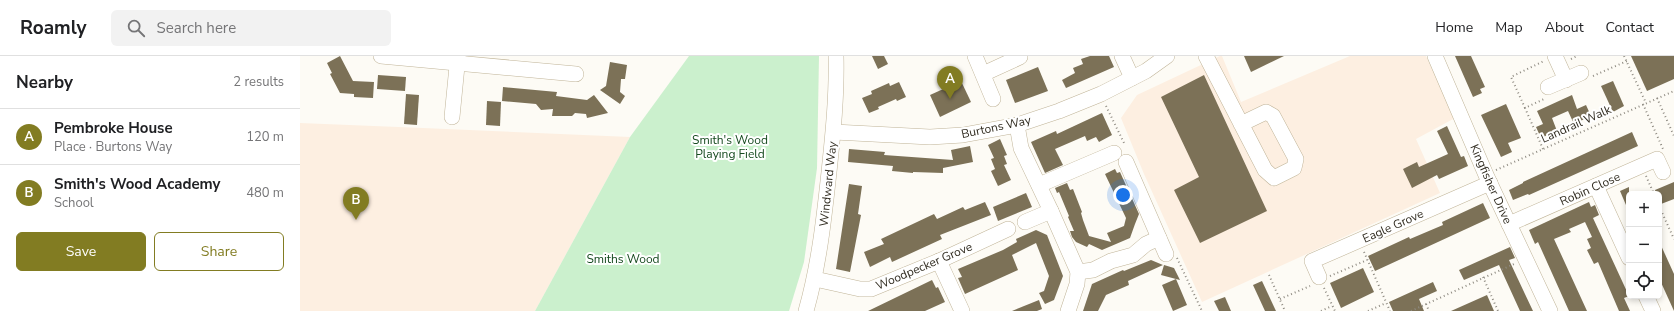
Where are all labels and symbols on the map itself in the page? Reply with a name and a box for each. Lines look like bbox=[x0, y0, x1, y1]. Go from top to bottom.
pin: A bbox=[937, 66, 963, 99]
street label: Landrail Walk bbox=[1538, 101, 1614, 147]
street label: Burtons Way bbox=[960, 112, 1033, 142]
park label: Smith's Wood Playing Field bbox=[692, 132, 768, 162]
street label: Windward Way bbox=[816, 140, 841, 227]
street label: Kingfisher Drive bbox=[1466, 142, 1516, 226]
street label: Robin Close bbox=[1557, 169, 1623, 209]
your location bbox=[1113, 185, 1133, 205]
pin: B bbox=[343, 187, 369, 220]
street label: Eagle Grove bbox=[1360, 205, 1426, 247]
street label: Woodpecker Grove bbox=[873, 238, 975, 294]
park label: Smiths Wood bbox=[586, 251, 660, 267]

